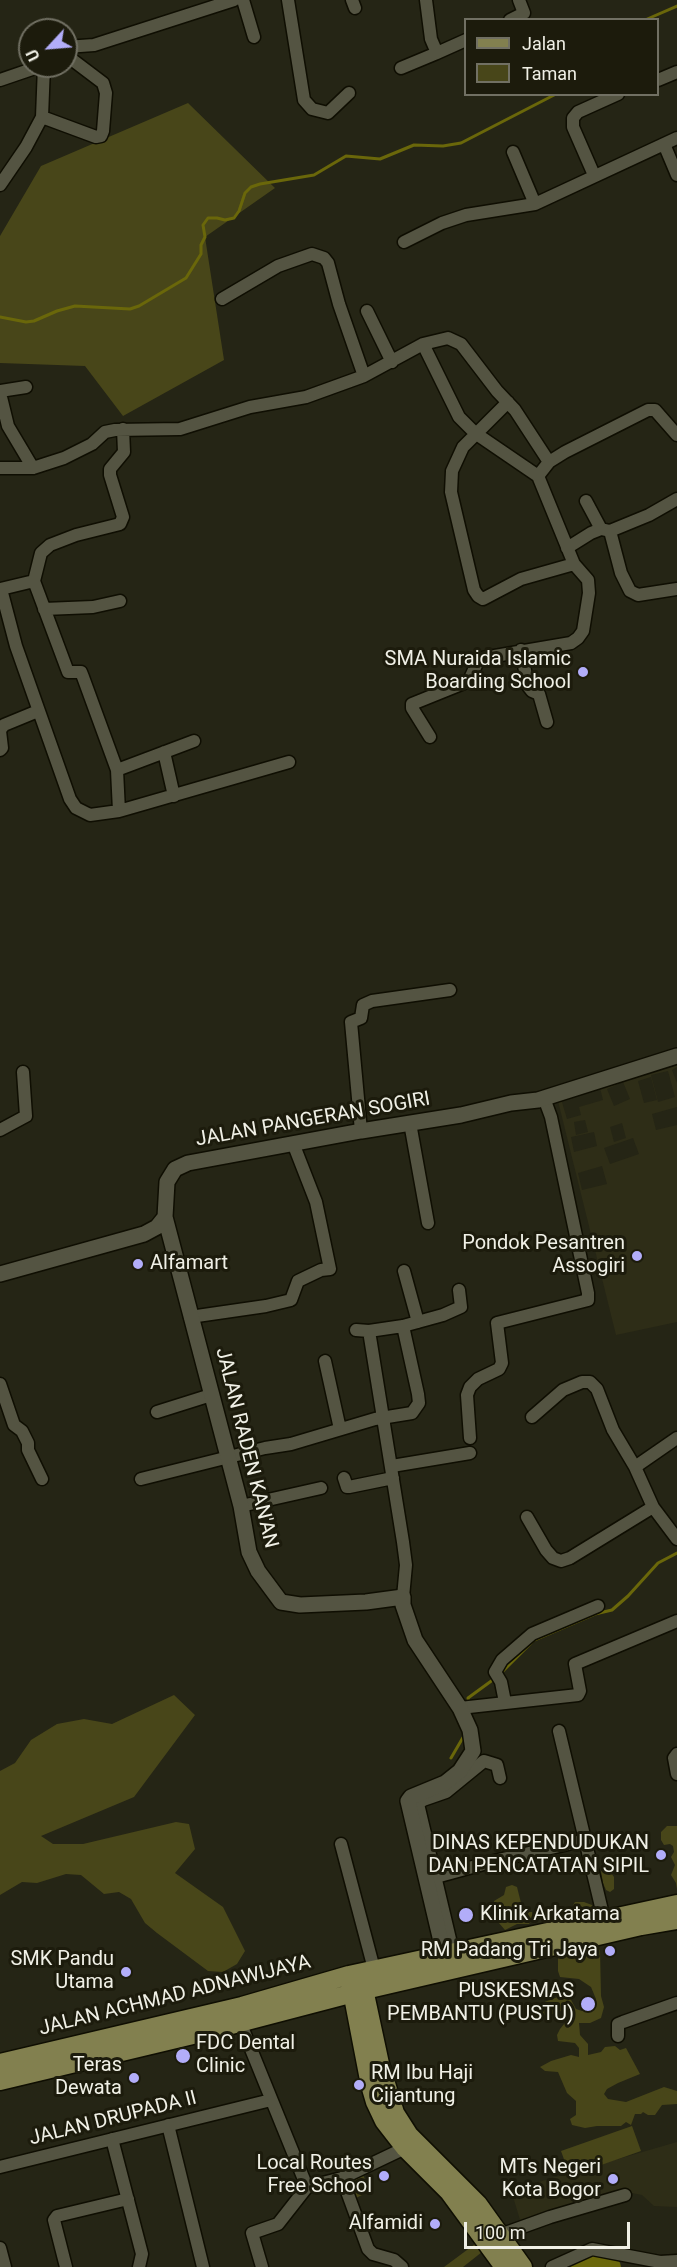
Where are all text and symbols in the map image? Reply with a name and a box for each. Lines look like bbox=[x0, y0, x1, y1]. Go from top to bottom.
north arrow bbox=[18, 18, 78, 78]
legend bbox=[464, 18, 659, 96]
text: Jalan bbox=[522, 33, 566, 54]
text: U bbox=[22, 46, 44, 64]
text: Taman bbox=[522, 63, 577, 84]
place label: SMA Nuraida Islamic Boarding School bbox=[385, 648, 571, 695]
marker: SMA Nuraida Islamic Boarding School bbox=[576, 665, 590, 679]
street label: JALAN PANGERAN SOGIRI bbox=[194, 1088, 432, 1152]
place label: Pondok Pesantren Assogiri bbox=[462, 1232, 625, 1279]
marker: Pondok Pesantren Assogiri bbox=[630, 1249, 644, 1263]
place label: Alfamart bbox=[150, 1252, 228, 1276]
marker: Alfamart bbox=[131, 1257, 145, 1271]
street label: JALAN RADEN KAN'AN bbox=[209, 1345, 283, 1551]
place label: DINAS KEPENDUDUKAN DAN PENCATATAN SIPIL bbox=[428, 1832, 649, 1879]
marker: DINAS KEPENDUDUKAN DAN PENCATATAN SIPIL bbox=[654, 1848, 668, 1862]
place label: Klinik Arkatama bbox=[480, 1903, 620, 1927]
marker: Klinik Arkatama bbox=[457, 1906, 475, 1924]
place label: RM Padang Tri Jaya bbox=[421, 1939, 598, 1963]
marker: RM Padang Tri Jaya bbox=[603, 1944, 617, 1958]
place label: SMK Pandu Utama bbox=[10, 1948, 114, 1995]
street label: JALAN ACHMAD ADNAWIJAYA bbox=[37, 1951, 313, 2041]
marker: SMK Pandu Utama bbox=[119, 1965, 133, 1979]
place label: PUSKESMAS PEMBANTU (PUSTU) bbox=[387, 1980, 574, 2027]
marker: PUSKESMAS PEMBANTU (PUSTU) bbox=[579, 1995, 597, 2013]
place label: FDC Dental Clinic bbox=[196, 2032, 295, 2079]
marker: FDC Dental Clinic bbox=[174, 2047, 192, 2065]
place label: Teras Dewata bbox=[55, 2054, 122, 2101]
place label: RM Ibu Haji Cijantung bbox=[371, 2062, 473, 2109]
marker: Teras Dewata bbox=[127, 2071, 141, 2085]
marker: RM Ibu Haji Cijantung bbox=[352, 2078, 366, 2092]
street label: JALAN DRUPADA II bbox=[27, 2087, 199, 2151]
place label: Local Routes Free School bbox=[256, 2152, 372, 2199]
place label: MTs Negeri Kota Bogor bbox=[499, 2156, 601, 2203]
marker: Local Routes Free School bbox=[377, 2169, 391, 2183]
marker: MTs Negeri Kota Bogor bbox=[606, 2172, 620, 2186]
scale bar bbox=[467, 2210, 634, 2248]
place label: Alfamidi bbox=[349, 2212, 423, 2236]
marker: Alfamidi bbox=[428, 2217, 442, 2231]
text: 100 m bbox=[475, 2222, 526, 2243]

